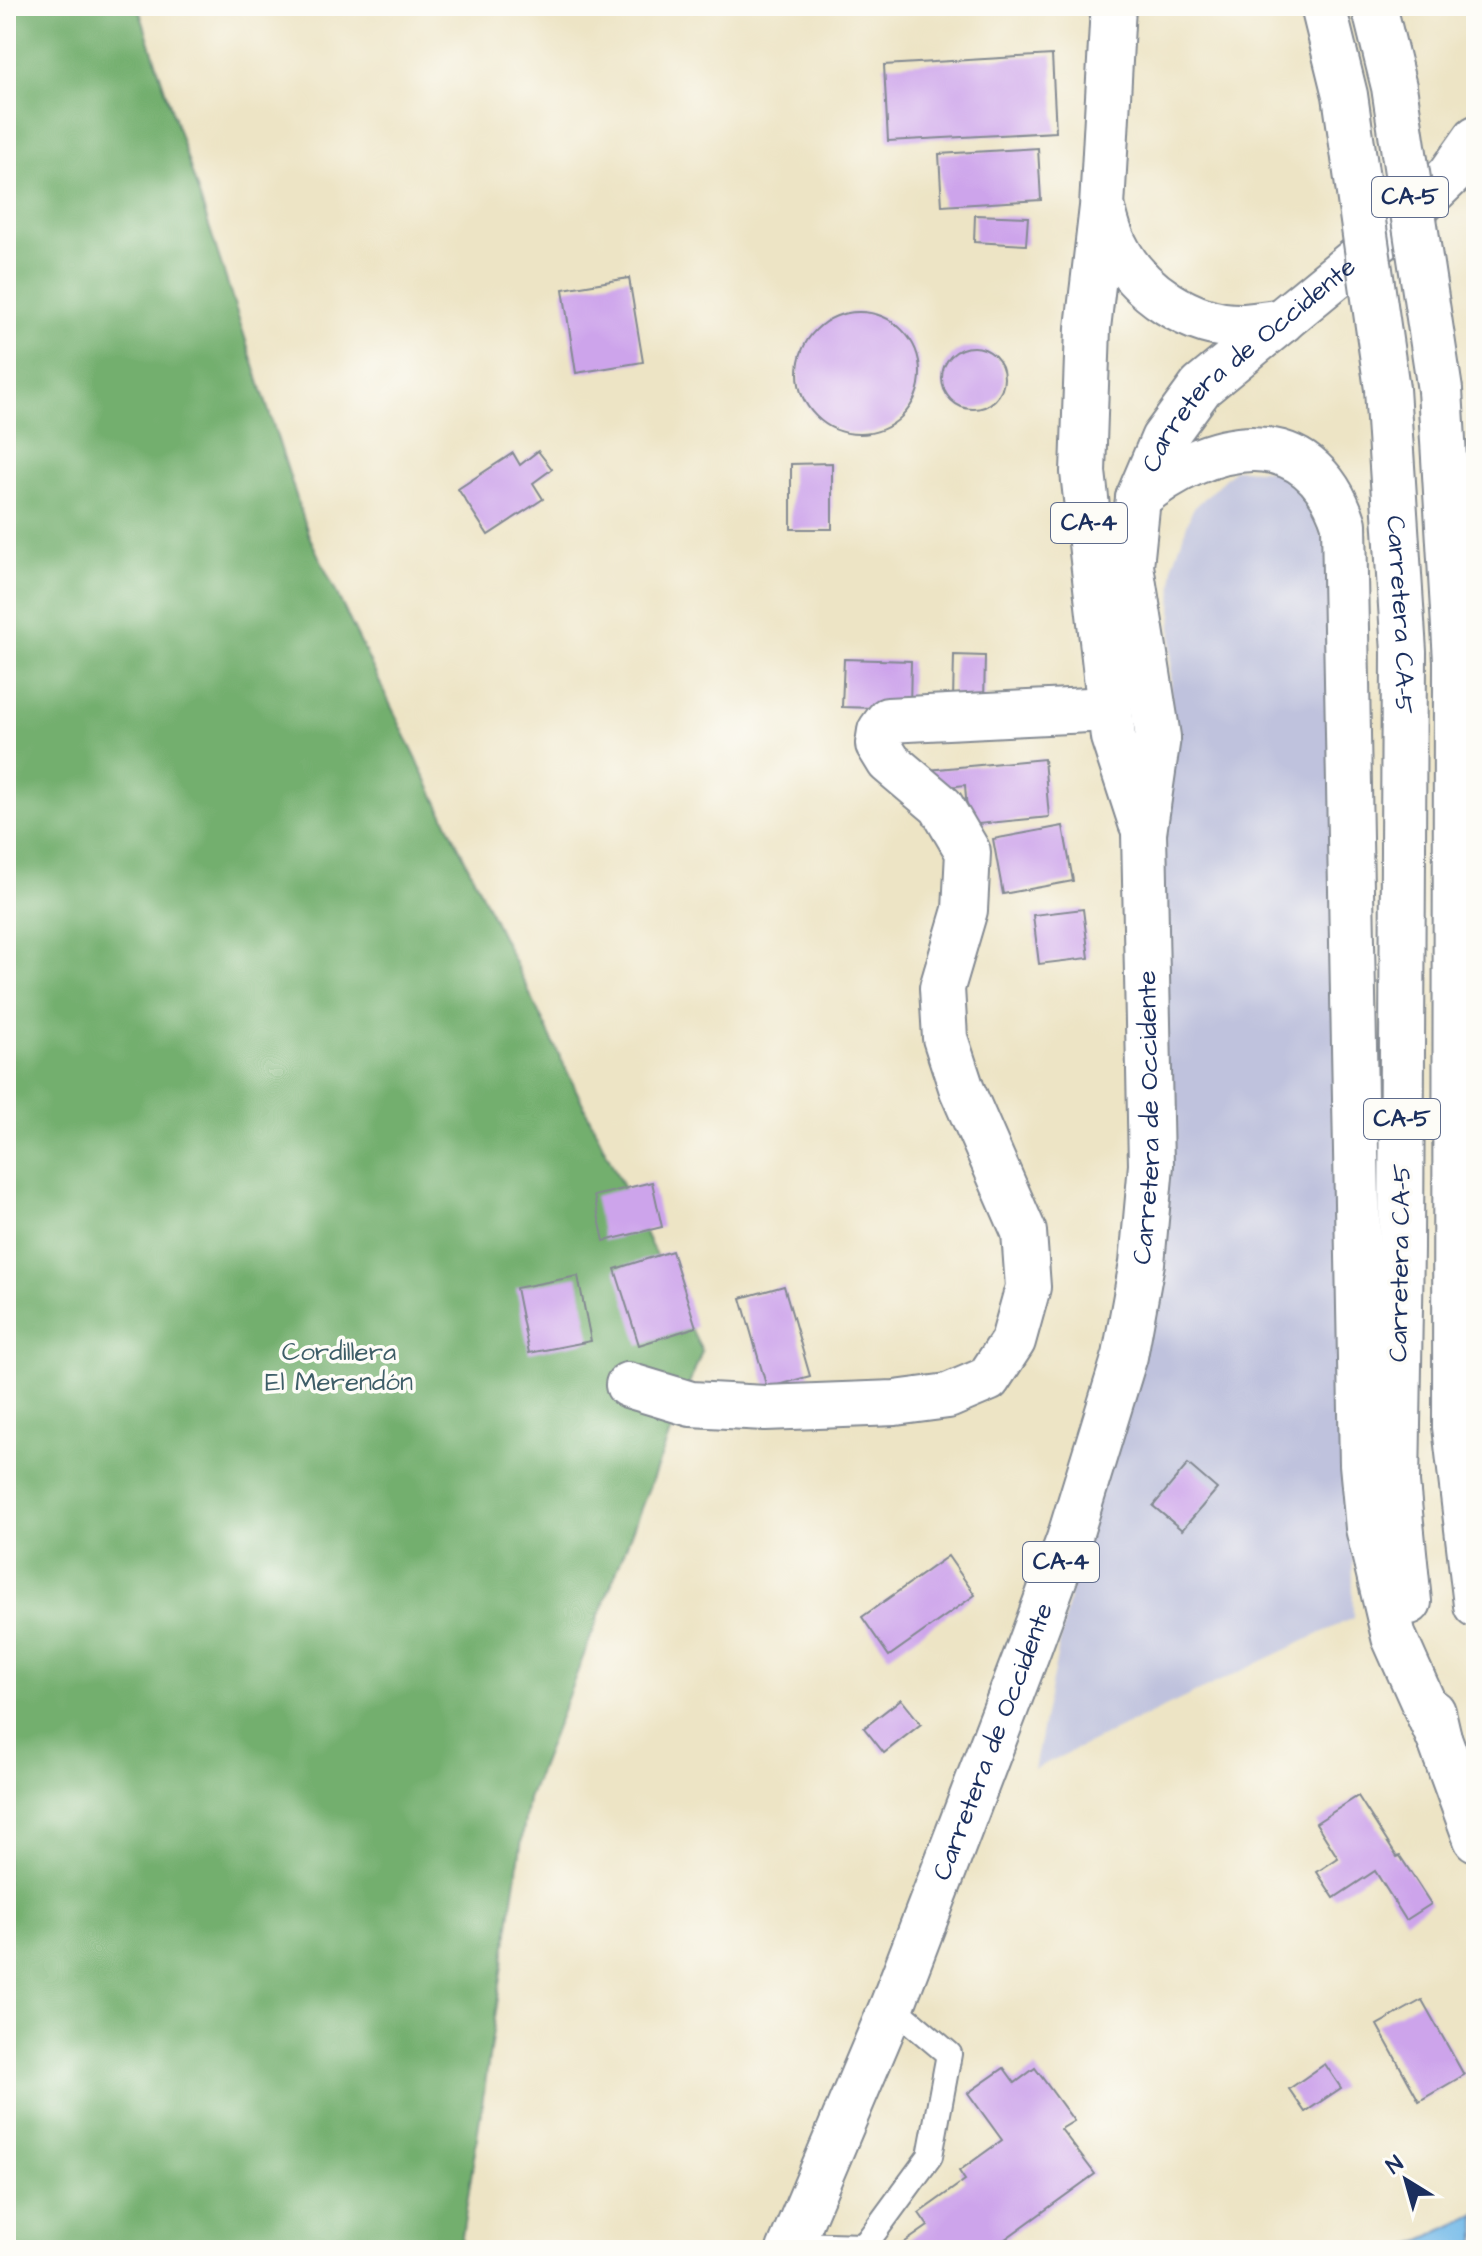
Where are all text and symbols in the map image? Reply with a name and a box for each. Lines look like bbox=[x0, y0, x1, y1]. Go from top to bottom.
road number: CA-5 bbox=[1372, 177, 1448, 217]
street label: Carretera de Occidente bbox=[1133, 249, 1363, 478]
road number: CA-4 bbox=[1051, 503, 1127, 543]
street label: Carretera CA-5 bbox=[1377, 514, 1422, 714]
street label: Carretera de Occidente bbox=[1124, 970, 1169, 1266]
road number: CA-5 bbox=[1364, 1099, 1440, 1139]
street label: Carretera CA-5 bbox=[1380, 1163, 1420, 1363]
park label: Cordillera El Merendón bbox=[265, 1334, 413, 1400]
road number: CA-4 bbox=[1023, 1542, 1099, 1582]
street label: Carretera de Occidente bbox=[924, 1598, 1062, 1885]
north arrow bbox=[1366, 2140, 1446, 2220]
text: N bbox=[1380, 2149, 1410, 2182]

